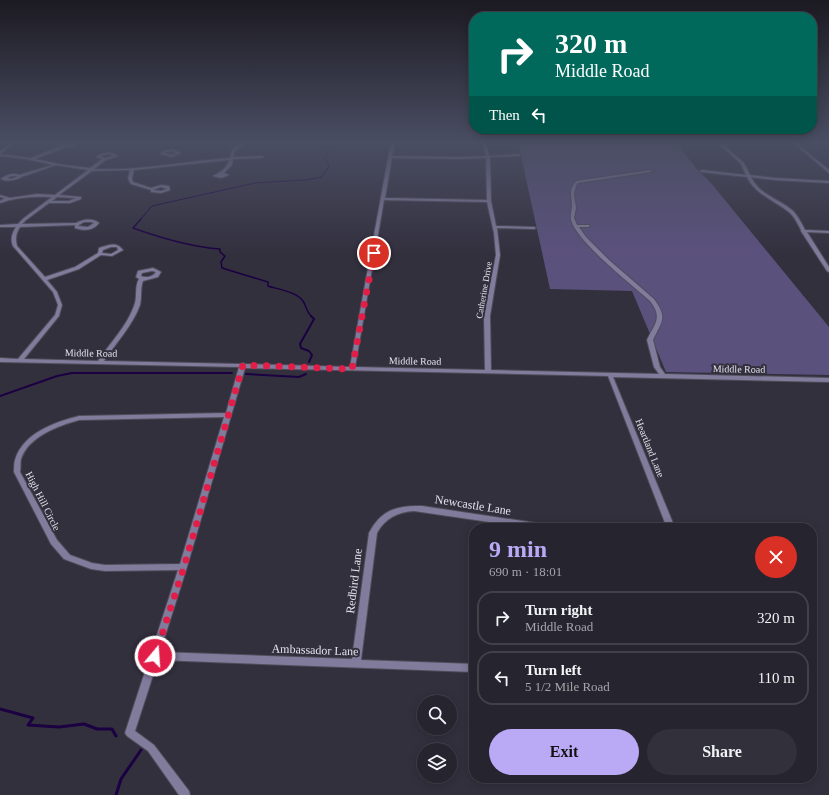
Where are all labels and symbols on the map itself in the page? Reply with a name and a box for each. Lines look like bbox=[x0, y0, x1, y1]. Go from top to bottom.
pin bbox=[357, 236, 391, 270]
street label: Catherine Drive bbox=[474, 261, 494, 319]
street label: Middle Road bbox=[65, 347, 117, 359]
street label: Middle Road bbox=[389, 355, 441, 367]
street label: Middle Road bbox=[713, 363, 765, 375]
street label: Heartland Lane bbox=[633, 417, 667, 479]
street label: High Hill Circle bbox=[23, 470, 63, 533]
street label: Newcastle Lane bbox=[434, 492, 512, 518]
street label: Redbird Lane bbox=[343, 548, 365, 614]
position arrow bbox=[134, 635, 176, 677]
street label: Ambassador Lane bbox=[271, 641, 359, 659]

